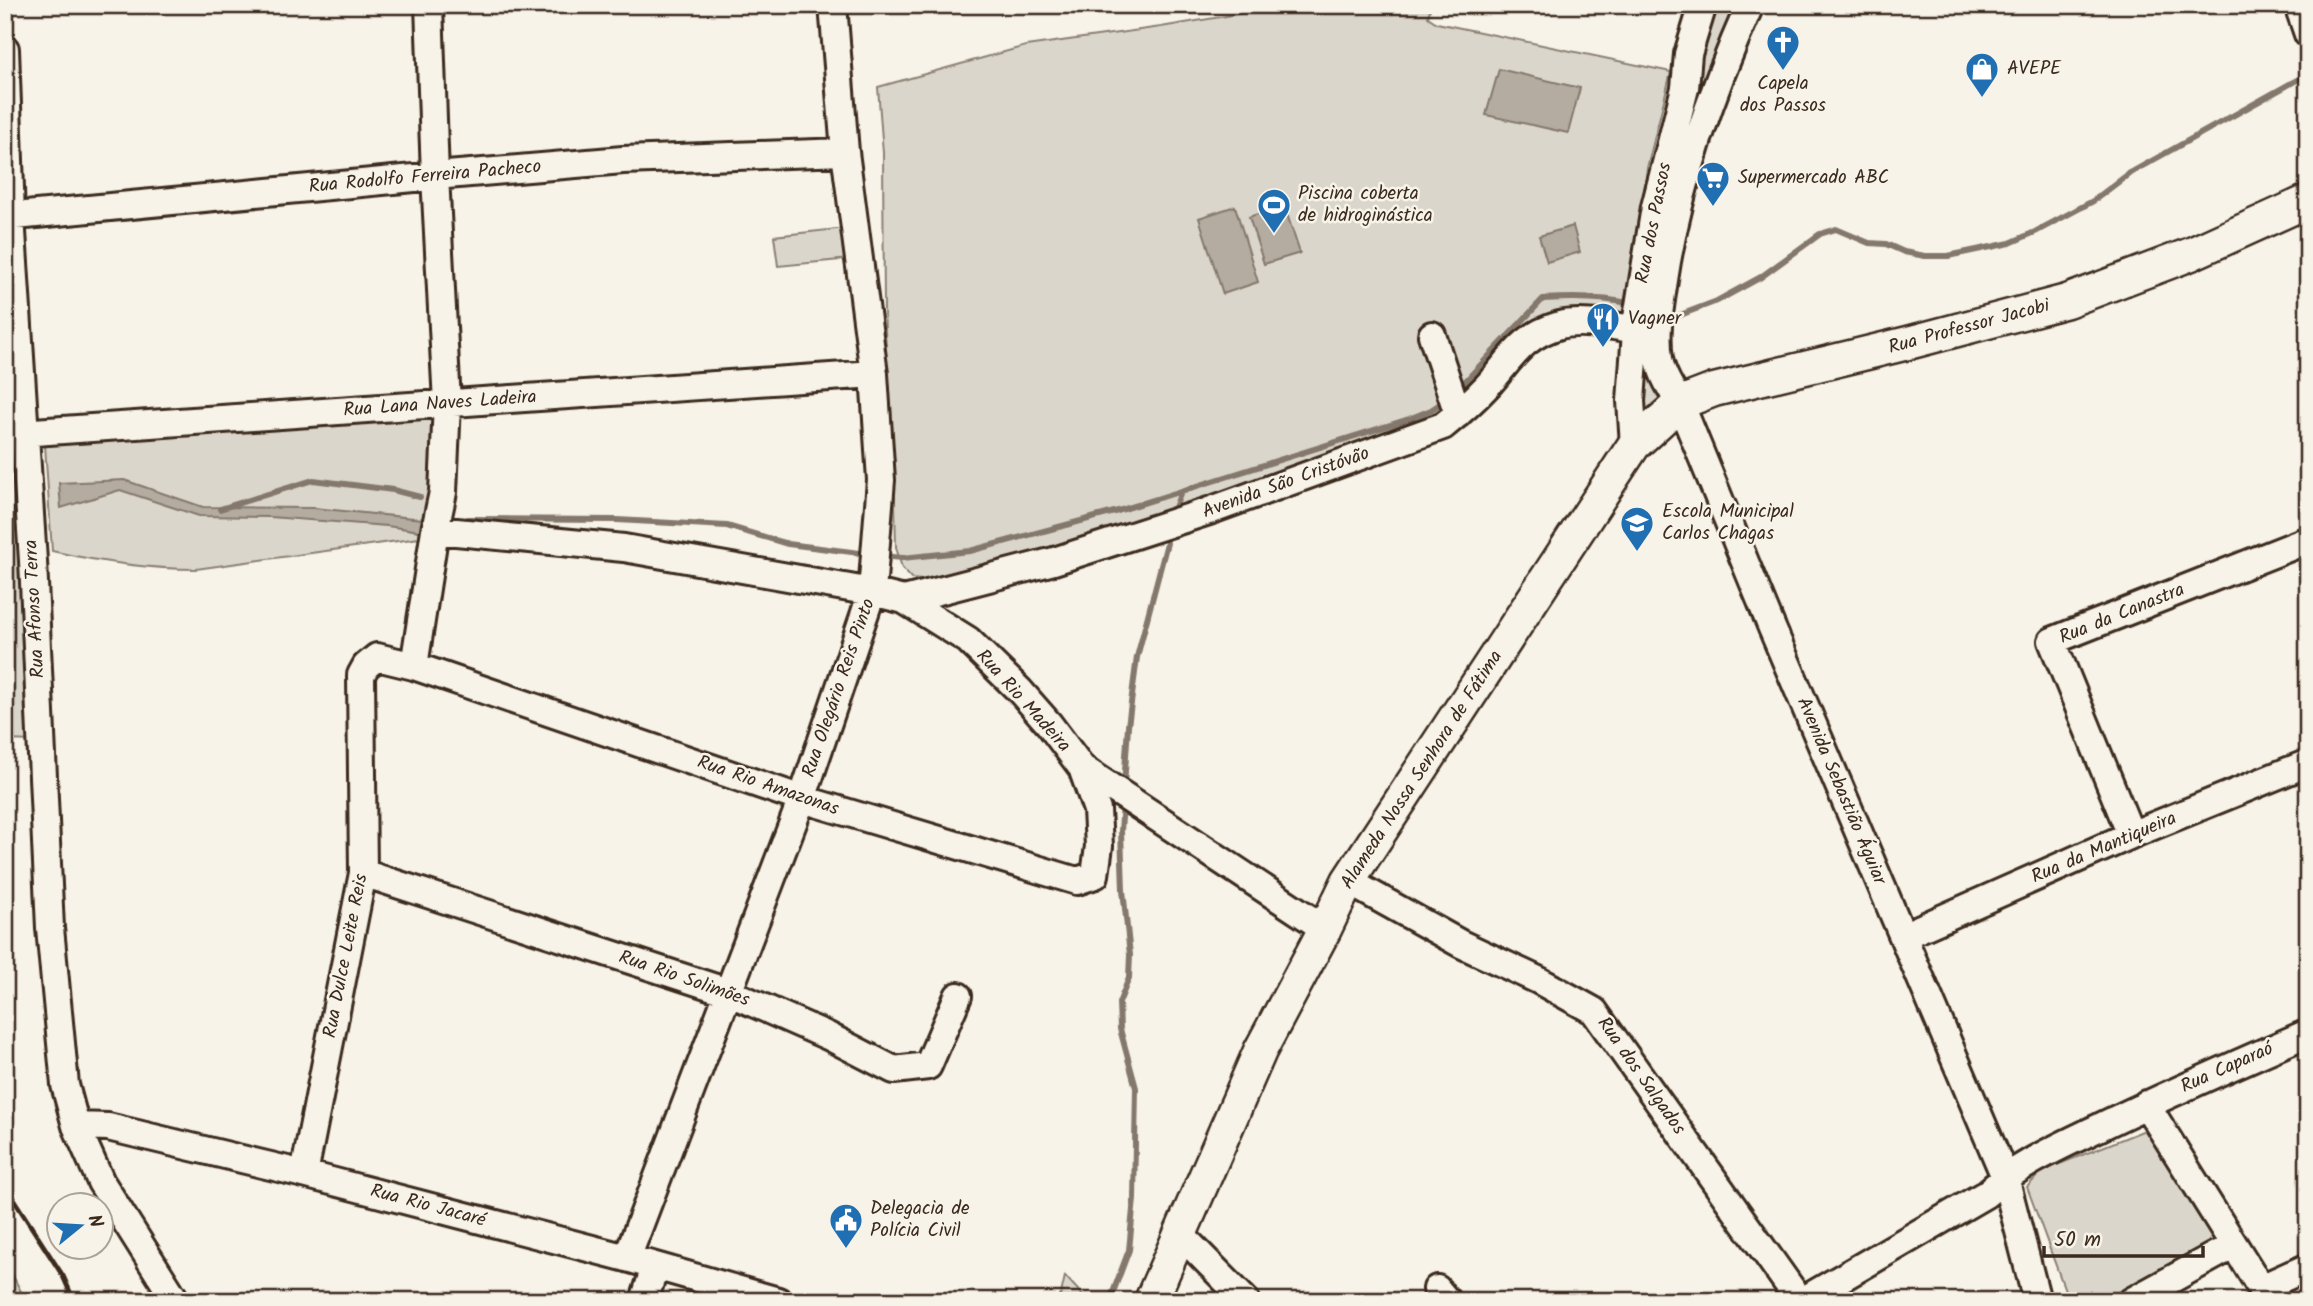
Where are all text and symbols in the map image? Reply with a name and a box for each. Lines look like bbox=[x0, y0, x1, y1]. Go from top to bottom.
church icon: Capela dos Passos bbox=[1764, 23, 1802, 72]
shop icon: AVEPE bbox=[1963, 50, 2001, 99]
place label: AVEPE bbox=[2007, 54, 2062, 84]
place label: Capela dos Passos bbox=[1740, 69, 1826, 121]
street label: Rua Rodolfo Ferreira Pacheco bbox=[308, 152, 542, 202]
supermarket icon: Supermercado ABC bbox=[1694, 159, 1732, 208]
street label: Rua dos Passos bbox=[1628, 160, 1680, 286]
place label: Supermercado ABC bbox=[1738, 163, 1889, 193]
place label: Piscina coberta de hidroginástica bbox=[1298, 179, 1433, 231]
sports icon: Piscina coberta de hidroginástica bbox=[1255, 186, 1293, 235]
street label: Rua Professor Jacobi bbox=[1885, 291, 2054, 363]
restaurant icon: Vagner bbox=[1584, 300, 1622, 349]
place label: Vagner bbox=[1628, 304, 1683, 334]
street label: Rua Lana Naves Ladeira bbox=[342, 382, 538, 426]
street label: Avenida São Cristóvão bbox=[1198, 439, 1374, 527]
place label: Escola Municipal Carlos Chagas bbox=[1662, 497, 1794, 549]
school or university icon: Escola Municipal Carlos Chagas bbox=[1618, 504, 1656, 553]
street label: Rua Afonso Terra bbox=[16, 539, 54, 679]
street label: Rua da Canastra bbox=[2055, 575, 2189, 653]
street label: Rua Olegário Reis Pinto bbox=[794, 594, 884, 782]
street label: Rua Rio Madeira bbox=[968, 643, 1078, 759]
street label: Alameda Nossa Senhora de Fátima bbox=[1333, 644, 1511, 896]
street label: Avenida Sebastião Águiar bbox=[1788, 693, 1895, 891]
street label: Rua Rio Amazonas bbox=[693, 748, 843, 824]
street label: Rua da Mantiqueira bbox=[2027, 804, 2181, 892]
street label: Rua Dulce Leite Reis bbox=[315, 871, 377, 1041]
street label: Rua Rio Solimões bbox=[614, 943, 754, 1015]
street label: Rua dos Salgados bbox=[1589, 1011, 1693, 1141]
street label: Rua Caparaó bbox=[2176, 1034, 2280, 1102]
street label: Rua Rio Jacaré bbox=[367, 1176, 490, 1236]
north arrow bbox=[46, 1190, 116, 1260]
place label: Delegacia de Polícia Civil bbox=[870, 1194, 970, 1246]
public building icon: Delegacia de Polícia Civil bbox=[827, 1201, 865, 1250]
text: N bbox=[78, 1211, 110, 1232]
scale bar bbox=[2044, 1215, 2203, 1259]
text: 50 m bbox=[2054, 1224, 2101, 1257]

